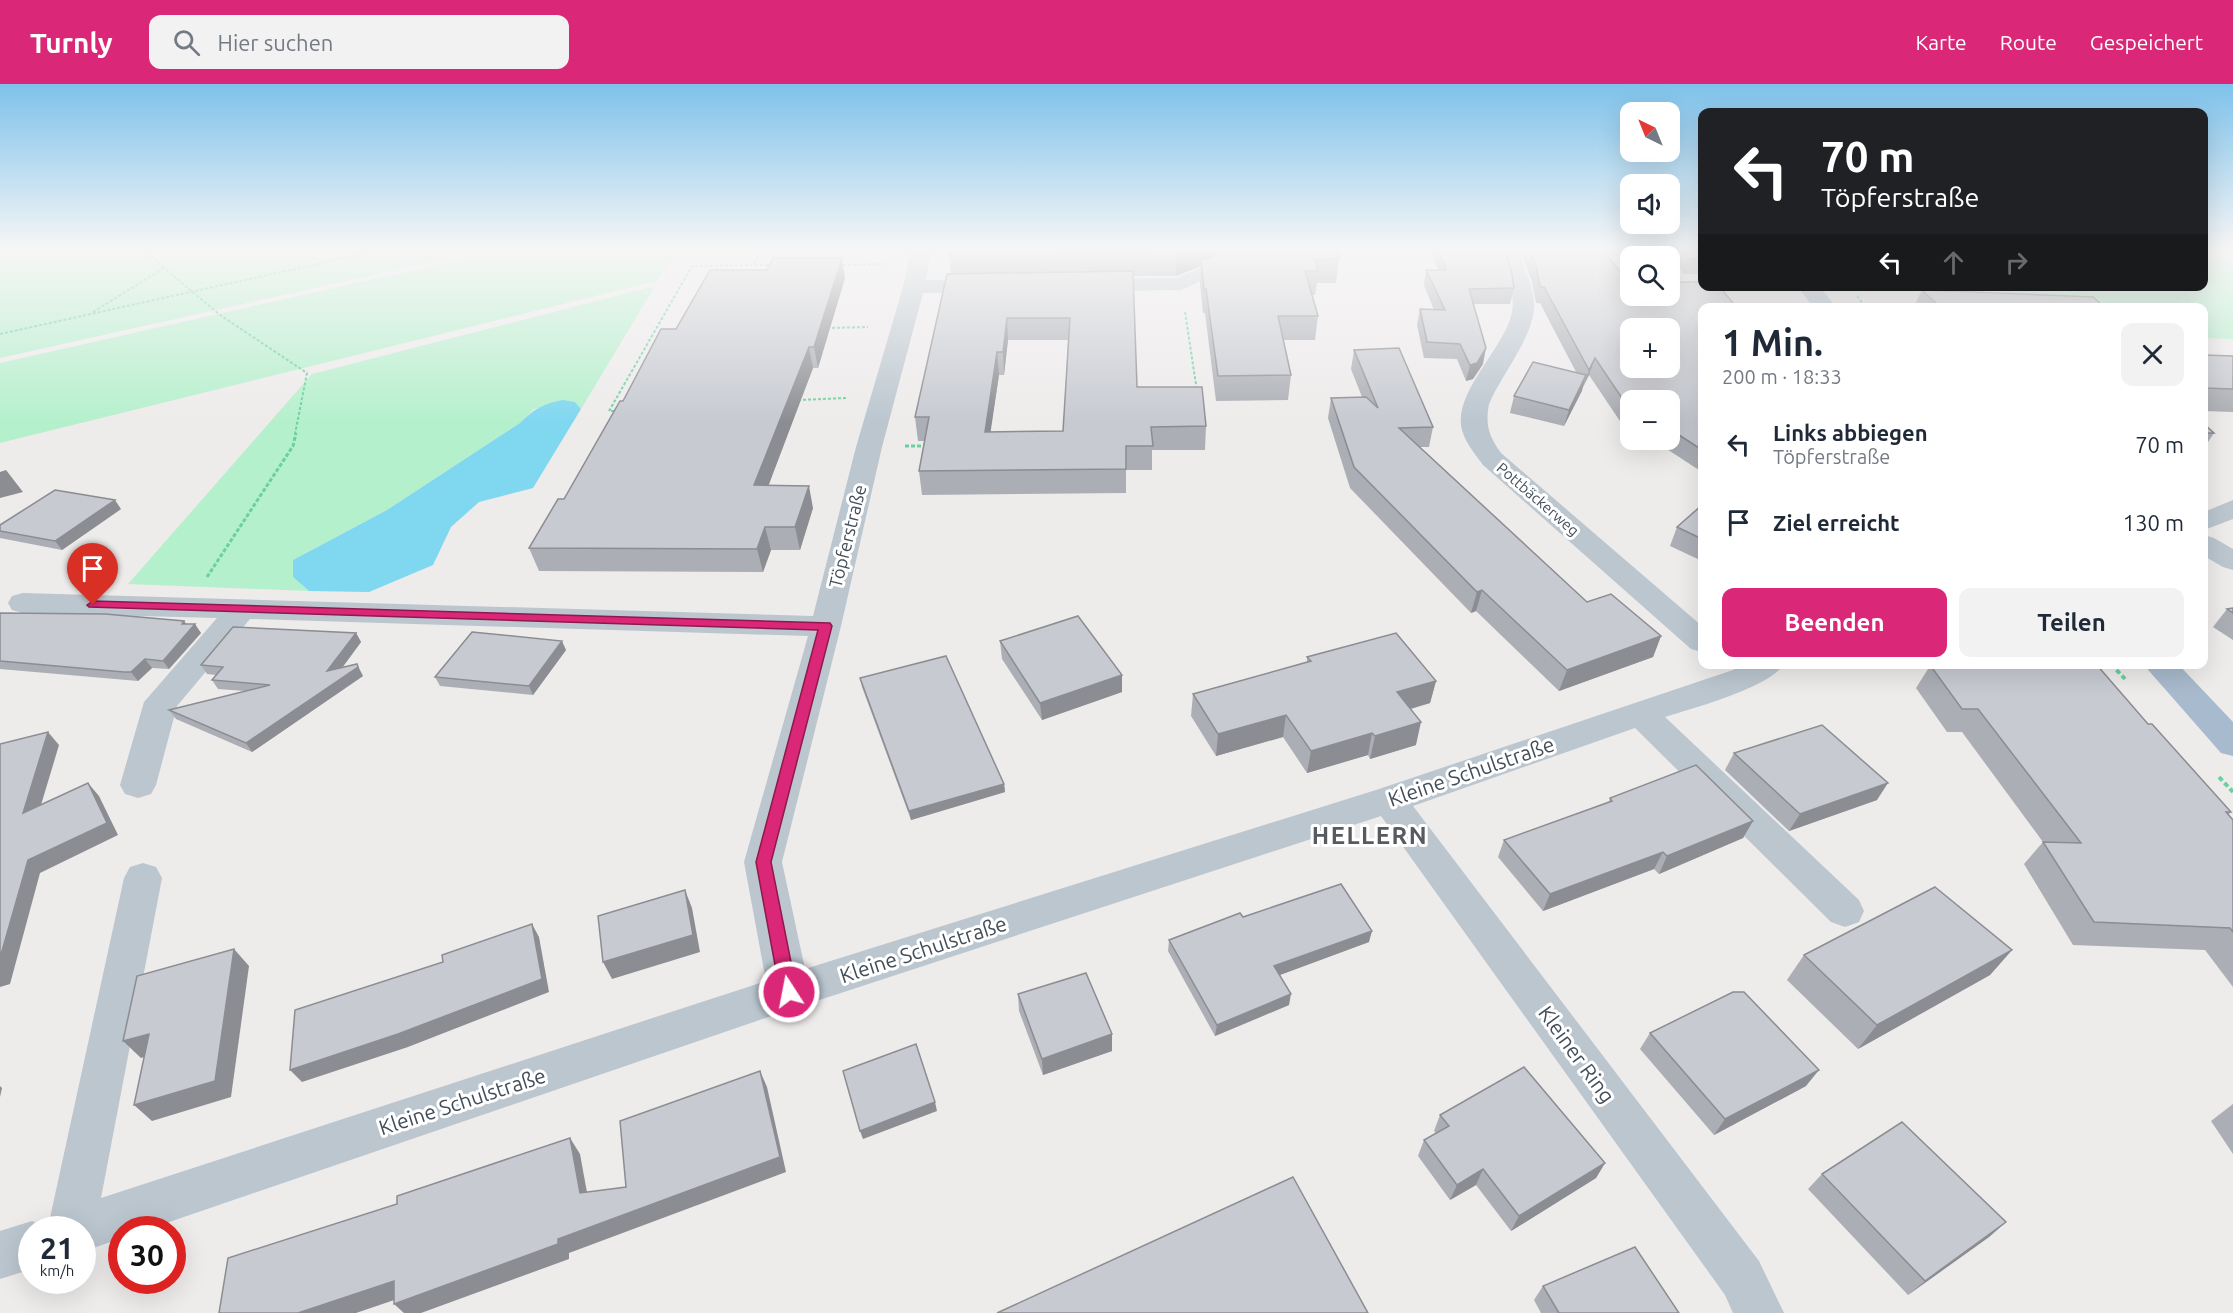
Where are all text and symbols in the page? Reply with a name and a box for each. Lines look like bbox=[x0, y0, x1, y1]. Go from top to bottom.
search box bbox=[149, 15, 569, 69]
icon: search bbox=[170, 26, 203, 59]
text: Turnly bbox=[30, 27, 113, 58]
text: Hier suchen bbox=[218, 30, 333, 55]
text: Karte bbox=[1915, 30, 1967, 54]
text: Route bbox=[2000, 30, 2057, 54]
text: Gespeichert bbox=[2090, 30, 2203, 54]
north arrow bbox=[1620, 102, 1680, 162]
map controls bbox=[1620, 102, 1680, 450]
icon: left bbox=[1722, 132, 1800, 210]
text: 70 m bbox=[1821, 133, 1915, 180]
button: sound bbox=[1620, 174, 1680, 234]
text: Töpferstraße bbox=[1821, 182, 1979, 212]
button: search bbox=[1620, 246, 1680, 306]
icon: left bbox=[1874, 246, 1907, 279]
icon: ahead bbox=[1937, 246, 1970, 279]
icon: right bbox=[2000, 246, 2033, 279]
button: + bbox=[1620, 318, 1680, 378]
text: 1 Min. bbox=[1722, 322, 1823, 363]
button: close bbox=[2121, 323, 2184, 386]
text: 200 m · 18:33 bbox=[1722, 365, 1842, 388]
button: − bbox=[1620, 390, 1680, 450]
text: Links abbiegen bbox=[1773, 420, 1928, 445]
icon: left bbox=[1722, 428, 1755, 461]
text: 70 m bbox=[2135, 432, 2184, 457]
text: Töpferstraße bbox=[1773, 445, 1890, 468]
street label: Pottbäckerweg bbox=[1494, 459, 1582, 539]
street label: Töpferstraße bbox=[825, 482, 869, 590]
icon: arrive bbox=[1722, 506, 1755, 539]
text: Ziel erreicht bbox=[1773, 510, 1900, 535]
text: 130 m bbox=[2123, 510, 2184, 535]
pin bbox=[67, 543, 118, 605]
icon: arrive bbox=[76, 552, 109, 585]
button: Beenden bbox=[1722, 588, 1947, 657]
button: Teilen bbox=[1959, 588, 2184, 657]
street label: Kleine Schulstraße bbox=[1385, 731, 1557, 811]
district label: HELLERN bbox=[1312, 822, 1428, 849]
street label: Kleine Schulstraße bbox=[837, 911, 1009, 987]
position arrow bbox=[757, 960, 821, 1024]
street label: Kleiner Ring bbox=[1534, 1001, 1620, 1107]
street label: Kleine Schulstraße bbox=[376, 1063, 548, 1139]
speed limit sign: 30 bbox=[108, 1216, 186, 1294]
text: 21 bbox=[40, 1231, 74, 1265]
text: km/h bbox=[40, 1262, 74, 1279]

